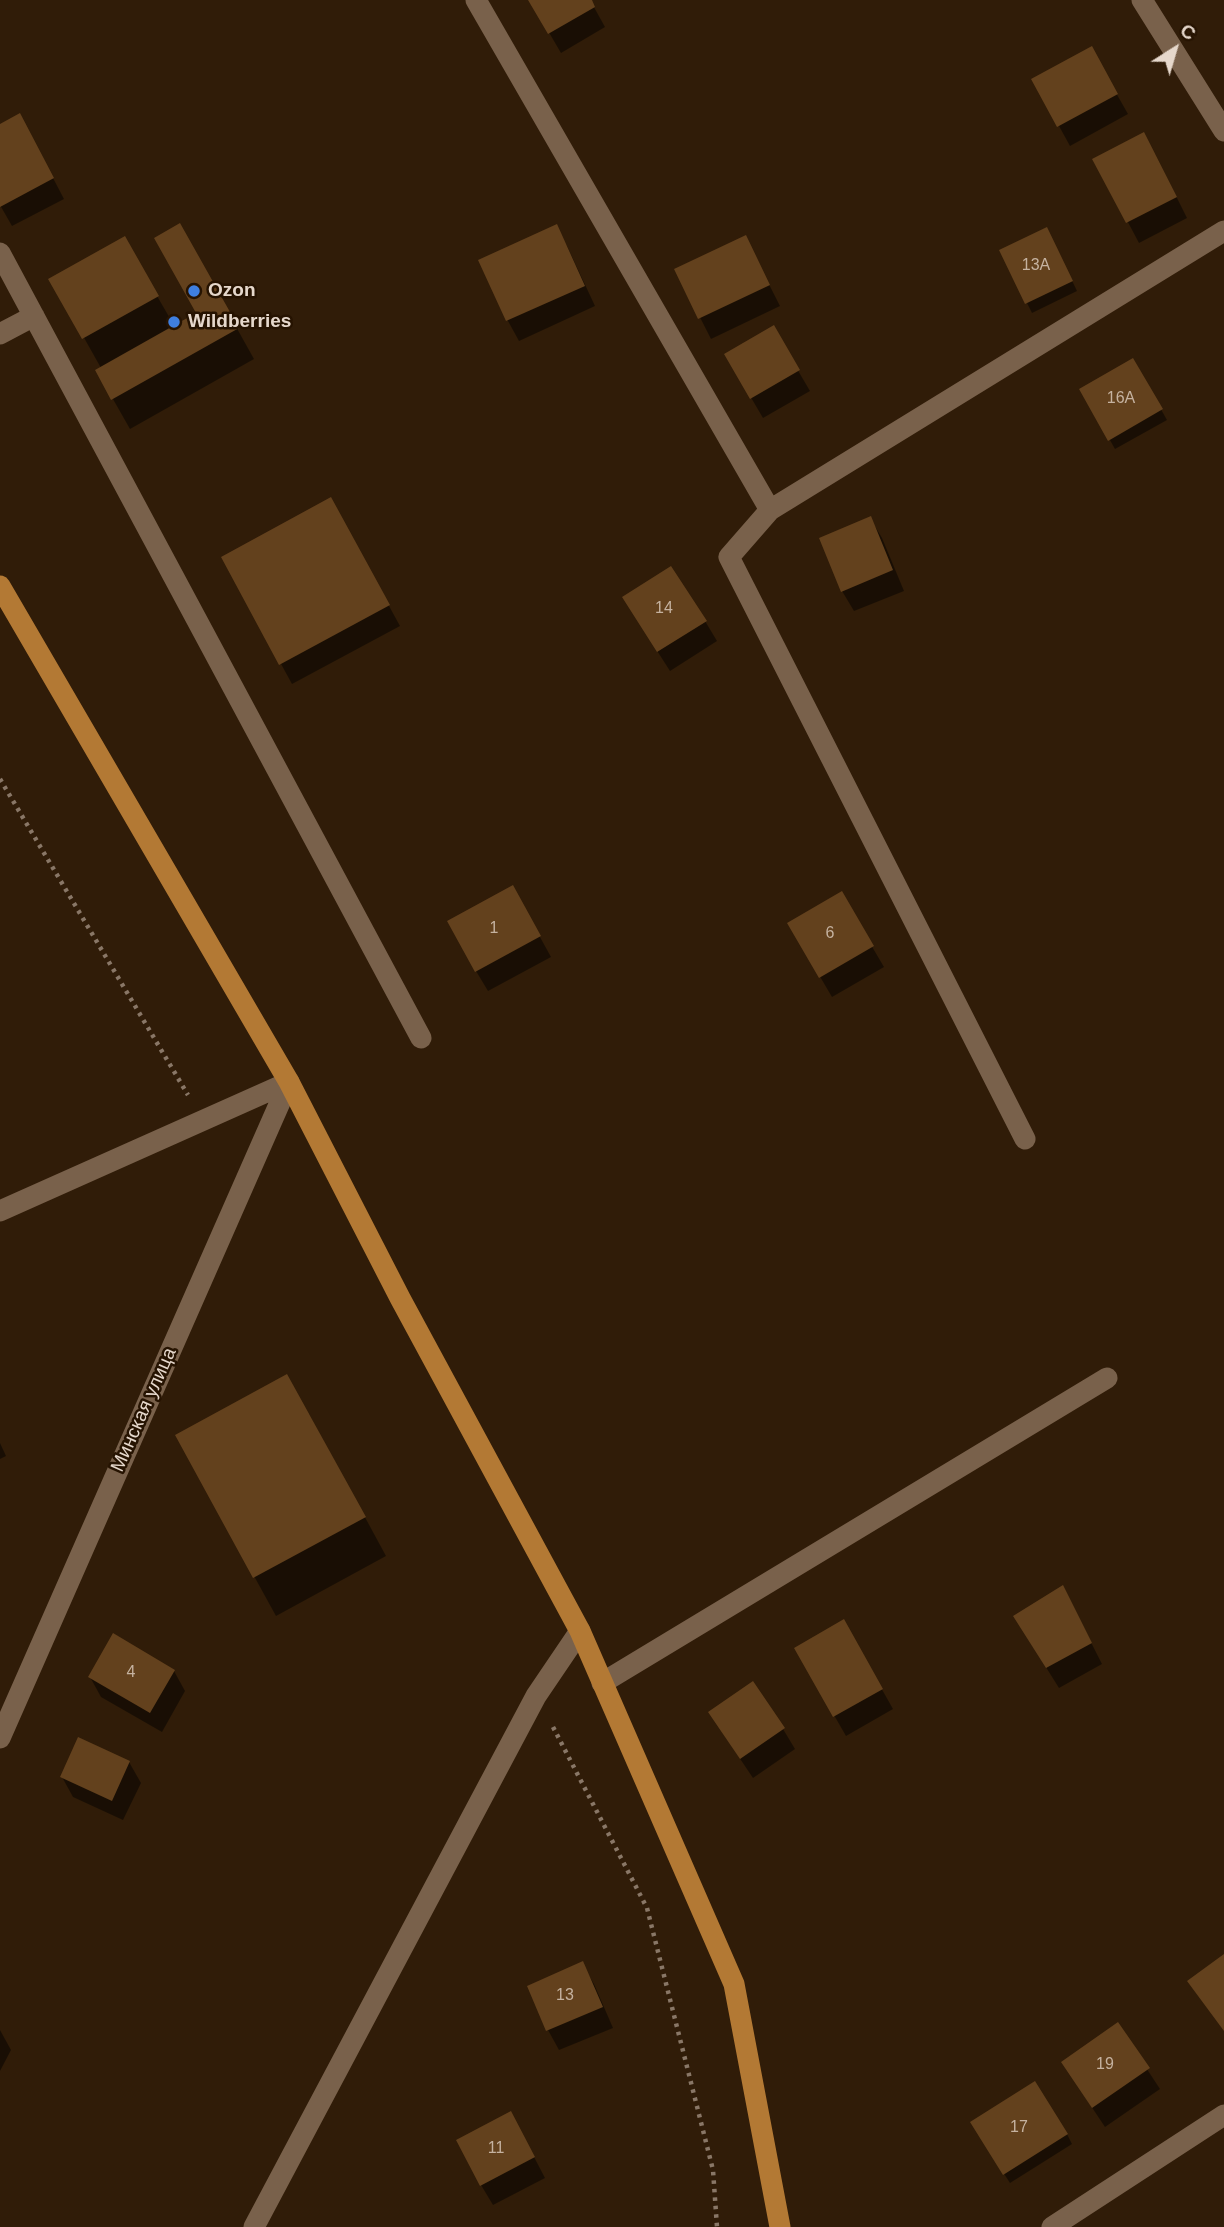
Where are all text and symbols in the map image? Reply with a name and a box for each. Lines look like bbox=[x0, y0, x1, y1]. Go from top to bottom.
north arrow bbox=[1140, 14, 1210, 84]
text: С bbox=[1176, 19, 1200, 44]
house number: 13А bbox=[1022, 256, 1050, 276]
place label: Ozon bbox=[208, 280, 255, 302]
marker: Ozon bbox=[186, 283, 202, 299]
place label: Wildberries bbox=[188, 311, 291, 333]
marker: Wildberries bbox=[166, 314, 182, 330]
house number: 16А bbox=[1107, 389, 1135, 409]
house number: 14 bbox=[655, 599, 673, 619]
house number: 1 bbox=[490, 919, 498, 939]
house number: 6 bbox=[826, 924, 834, 944]
street label: Минская улица bbox=[106, 1344, 182, 1476]
house number: 4 bbox=[127, 1663, 135, 1683]
house number: 13 bbox=[556, 1986, 574, 2006]
house number: 19 bbox=[1096, 2055, 1114, 2075]
house number: 17 bbox=[1010, 2118, 1028, 2138]
house number: 11 bbox=[488, 2139, 504, 2159]

